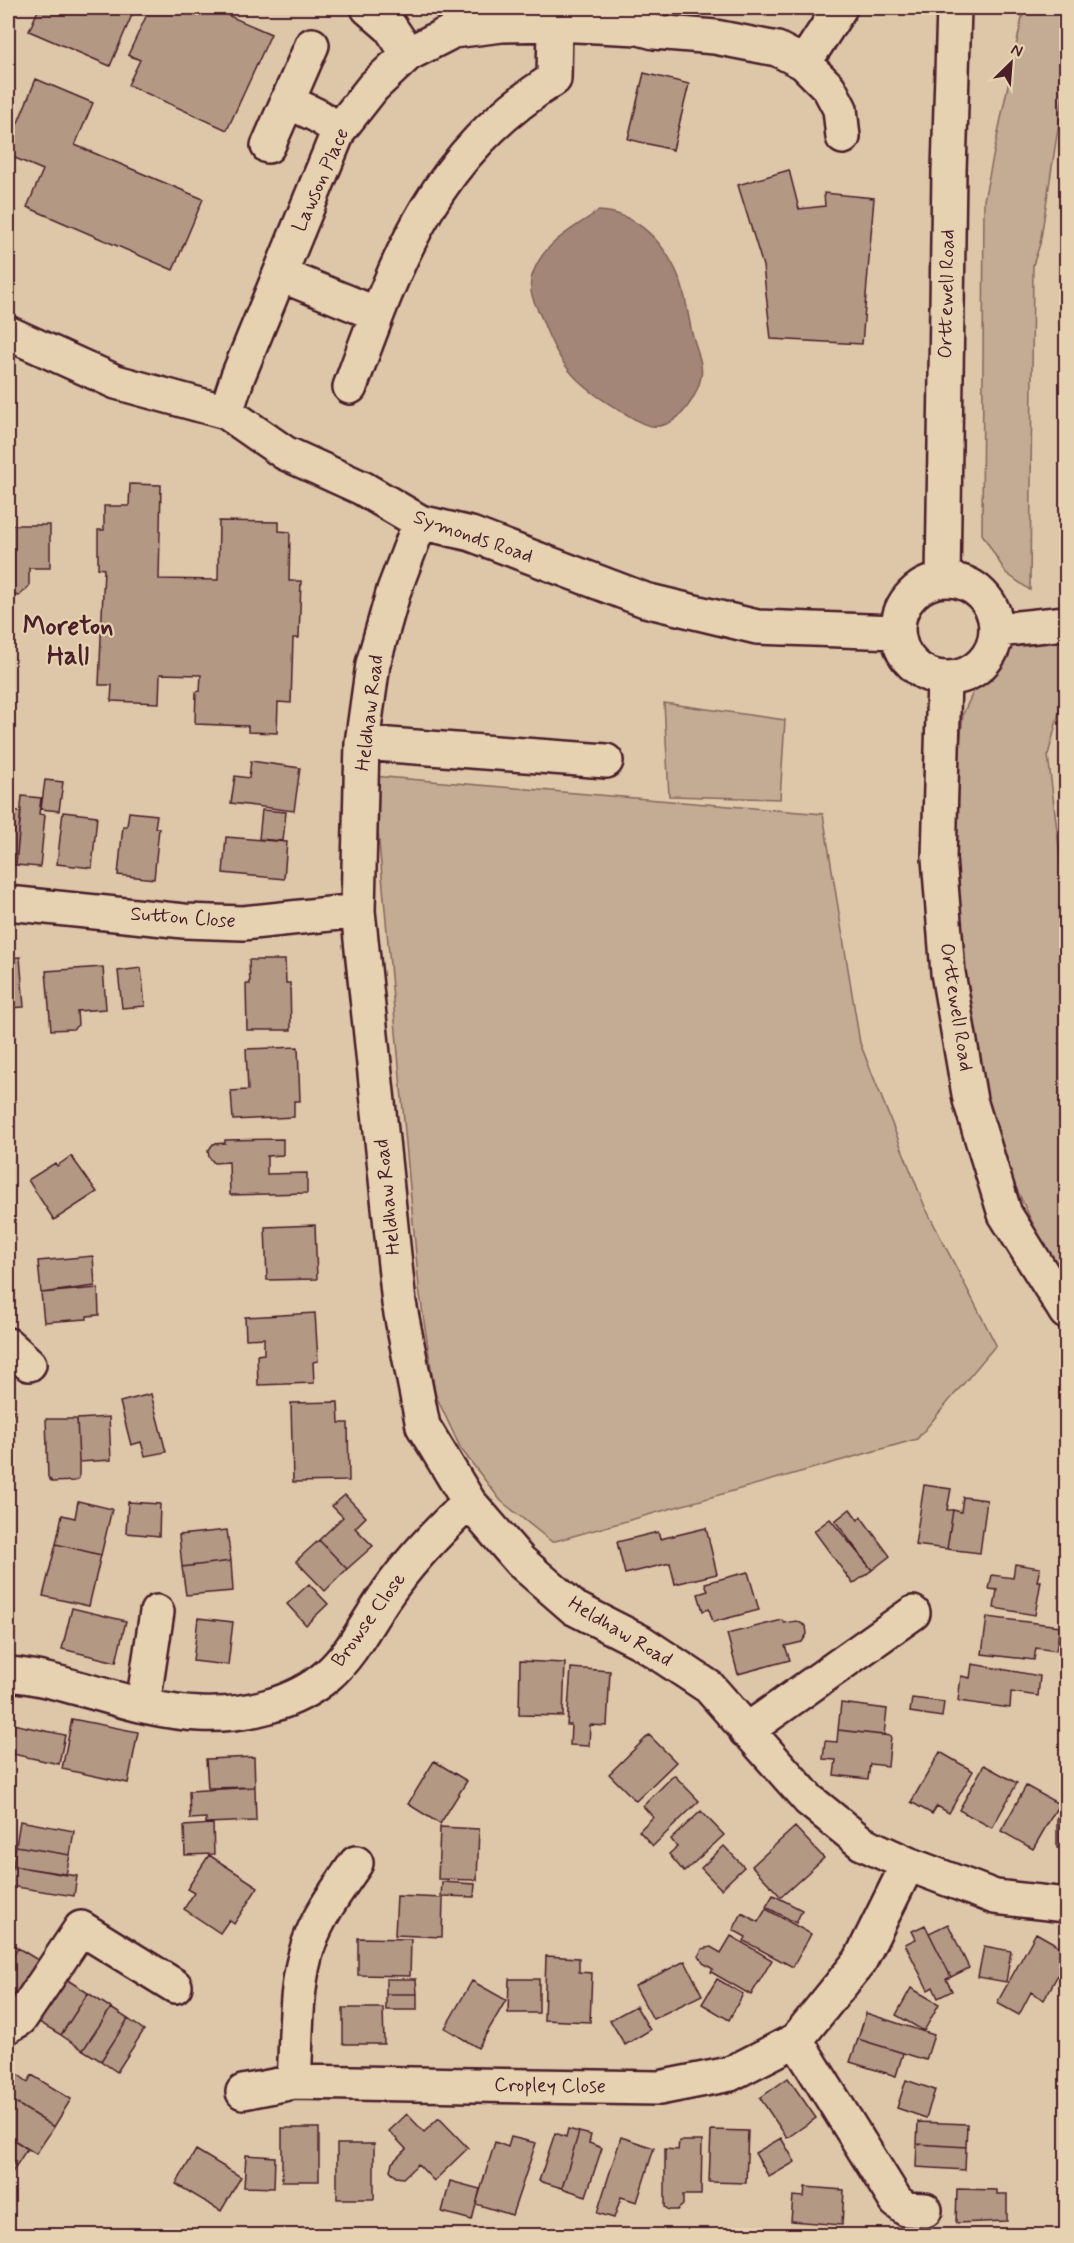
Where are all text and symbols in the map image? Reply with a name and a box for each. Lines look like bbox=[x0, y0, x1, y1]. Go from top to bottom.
north arrow bbox=[981, 33, 1041, 93]
text: N bbox=[1007, 39, 1026, 63]
street label: Lawson Place bbox=[286, 124, 356, 236]
street label: Orttewell Road bbox=[932, 229, 962, 359]
street label: Symonds Road bbox=[410, 504, 536, 570]
district label: Moreton Hall bbox=[23, 610, 113, 674]
street label: Heldhaw Road bbox=[349, 653, 391, 773]
street label: Sutton Close bbox=[129, 901, 237, 935]
street label: Orttewell Road bbox=[933, 941, 979, 1073]
street label: Heldhaw Road bbox=[368, 1137, 408, 1257]
street label: Browse Close bbox=[325, 1567, 413, 1673]
street label: Heldhaw Road bbox=[563, 1590, 677, 1674]
street label: Cropley Close bbox=[494, 2072, 606, 2100]

